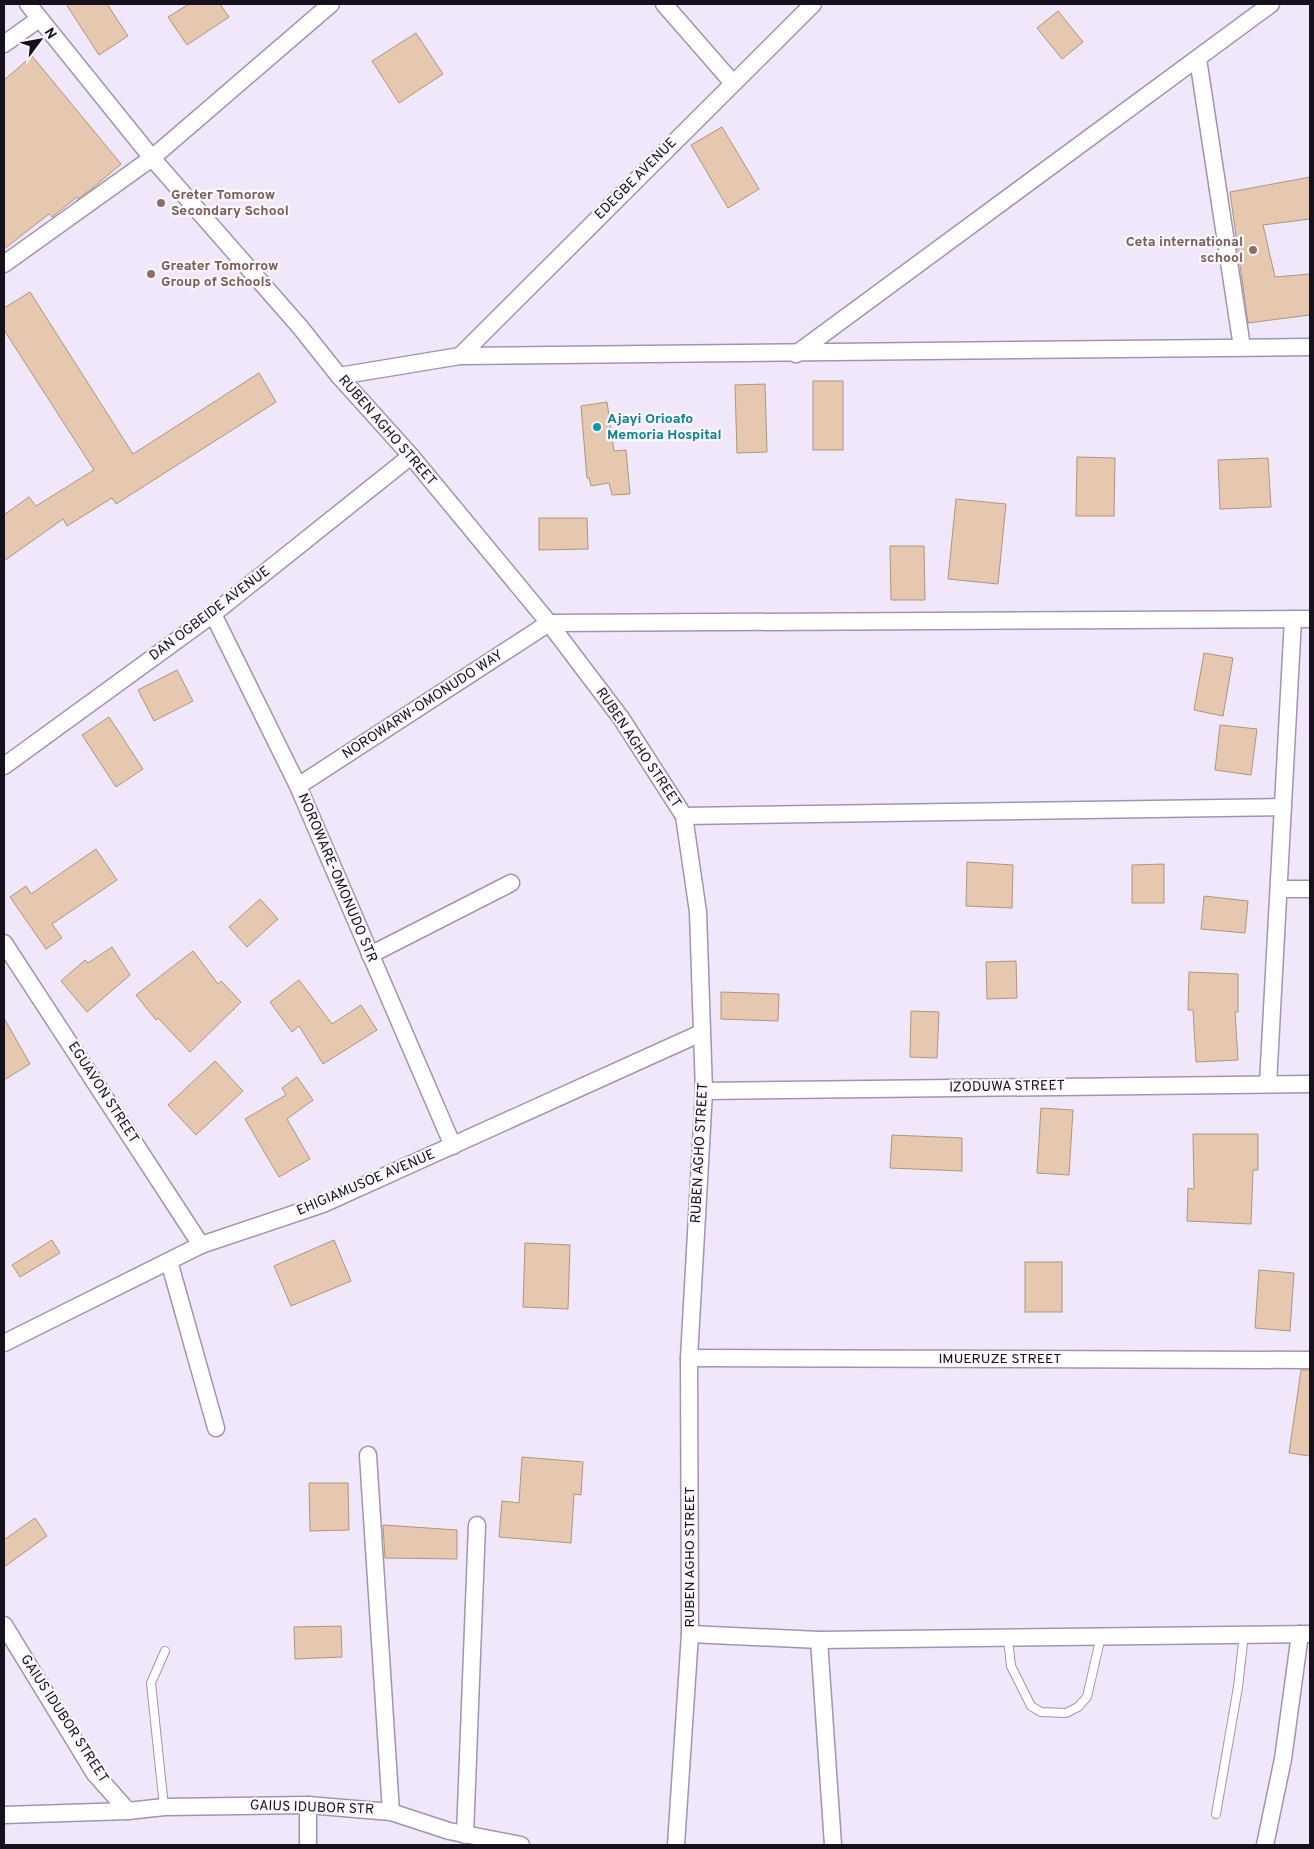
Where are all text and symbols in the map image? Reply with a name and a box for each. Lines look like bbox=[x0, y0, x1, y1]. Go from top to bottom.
north arrow bbox=[15, 15, 65, 65]
text: N bbox=[40, 25, 60, 43]
street label: EDEGBE AVENUE bbox=[591, 134, 681, 224]
place label: Greter Tomorow Secondary School bbox=[171, 187, 289, 220]
marker: Greter Tomorow Secondary School bbox=[155, 197, 167, 209]
place label: Ceta international school bbox=[1126, 234, 1243, 267]
marker: Ceta international school bbox=[1247, 244, 1259, 256]
place label: Greater Tomorrow Group of Schools bbox=[161, 258, 279, 291]
marker: Greater Tomorrow Group of Schools bbox=[145, 268, 157, 280]
street label: RUBEN AGHO STREET bbox=[334, 372, 440, 490]
place label: Ajayi Orioafo Memoria Hospital bbox=[607, 411, 721, 444]
marker: Ajayi Orioafo Memoria Hospital bbox=[591, 421, 603, 433]
street label: DAN OGBEIDE AVENUE bbox=[146, 563, 274, 665]
street label: NOROWARW-OMONUDO WAY bbox=[340, 647, 506, 763]
street label: RUBEN AGHO STREET bbox=[592, 685, 684, 811]
street label: NOROWARE-OMONUDO STR bbox=[294, 791, 380, 965]
street label: EGUAVON STREET bbox=[64, 1039, 142, 1147]
street label: IZODUWA STREET bbox=[949, 1077, 1065, 1097]
street label: RUBEN AGHO STREET bbox=[688, 1082, 712, 1224]
street label: EHIGIAMUSOE AVENUE bbox=[294, 1146, 438, 1220]
street label: IMUERUZE STREET bbox=[938, 1351, 1062, 1368]
street label: RUBEN AGHO STREET bbox=[682, 1486, 699, 1628]
street label: GAIUS IDUBOR STREET bbox=[16, 1652, 112, 1786]
street label: GAIUS IDUBOR STR bbox=[250, 1797, 374, 1819]

